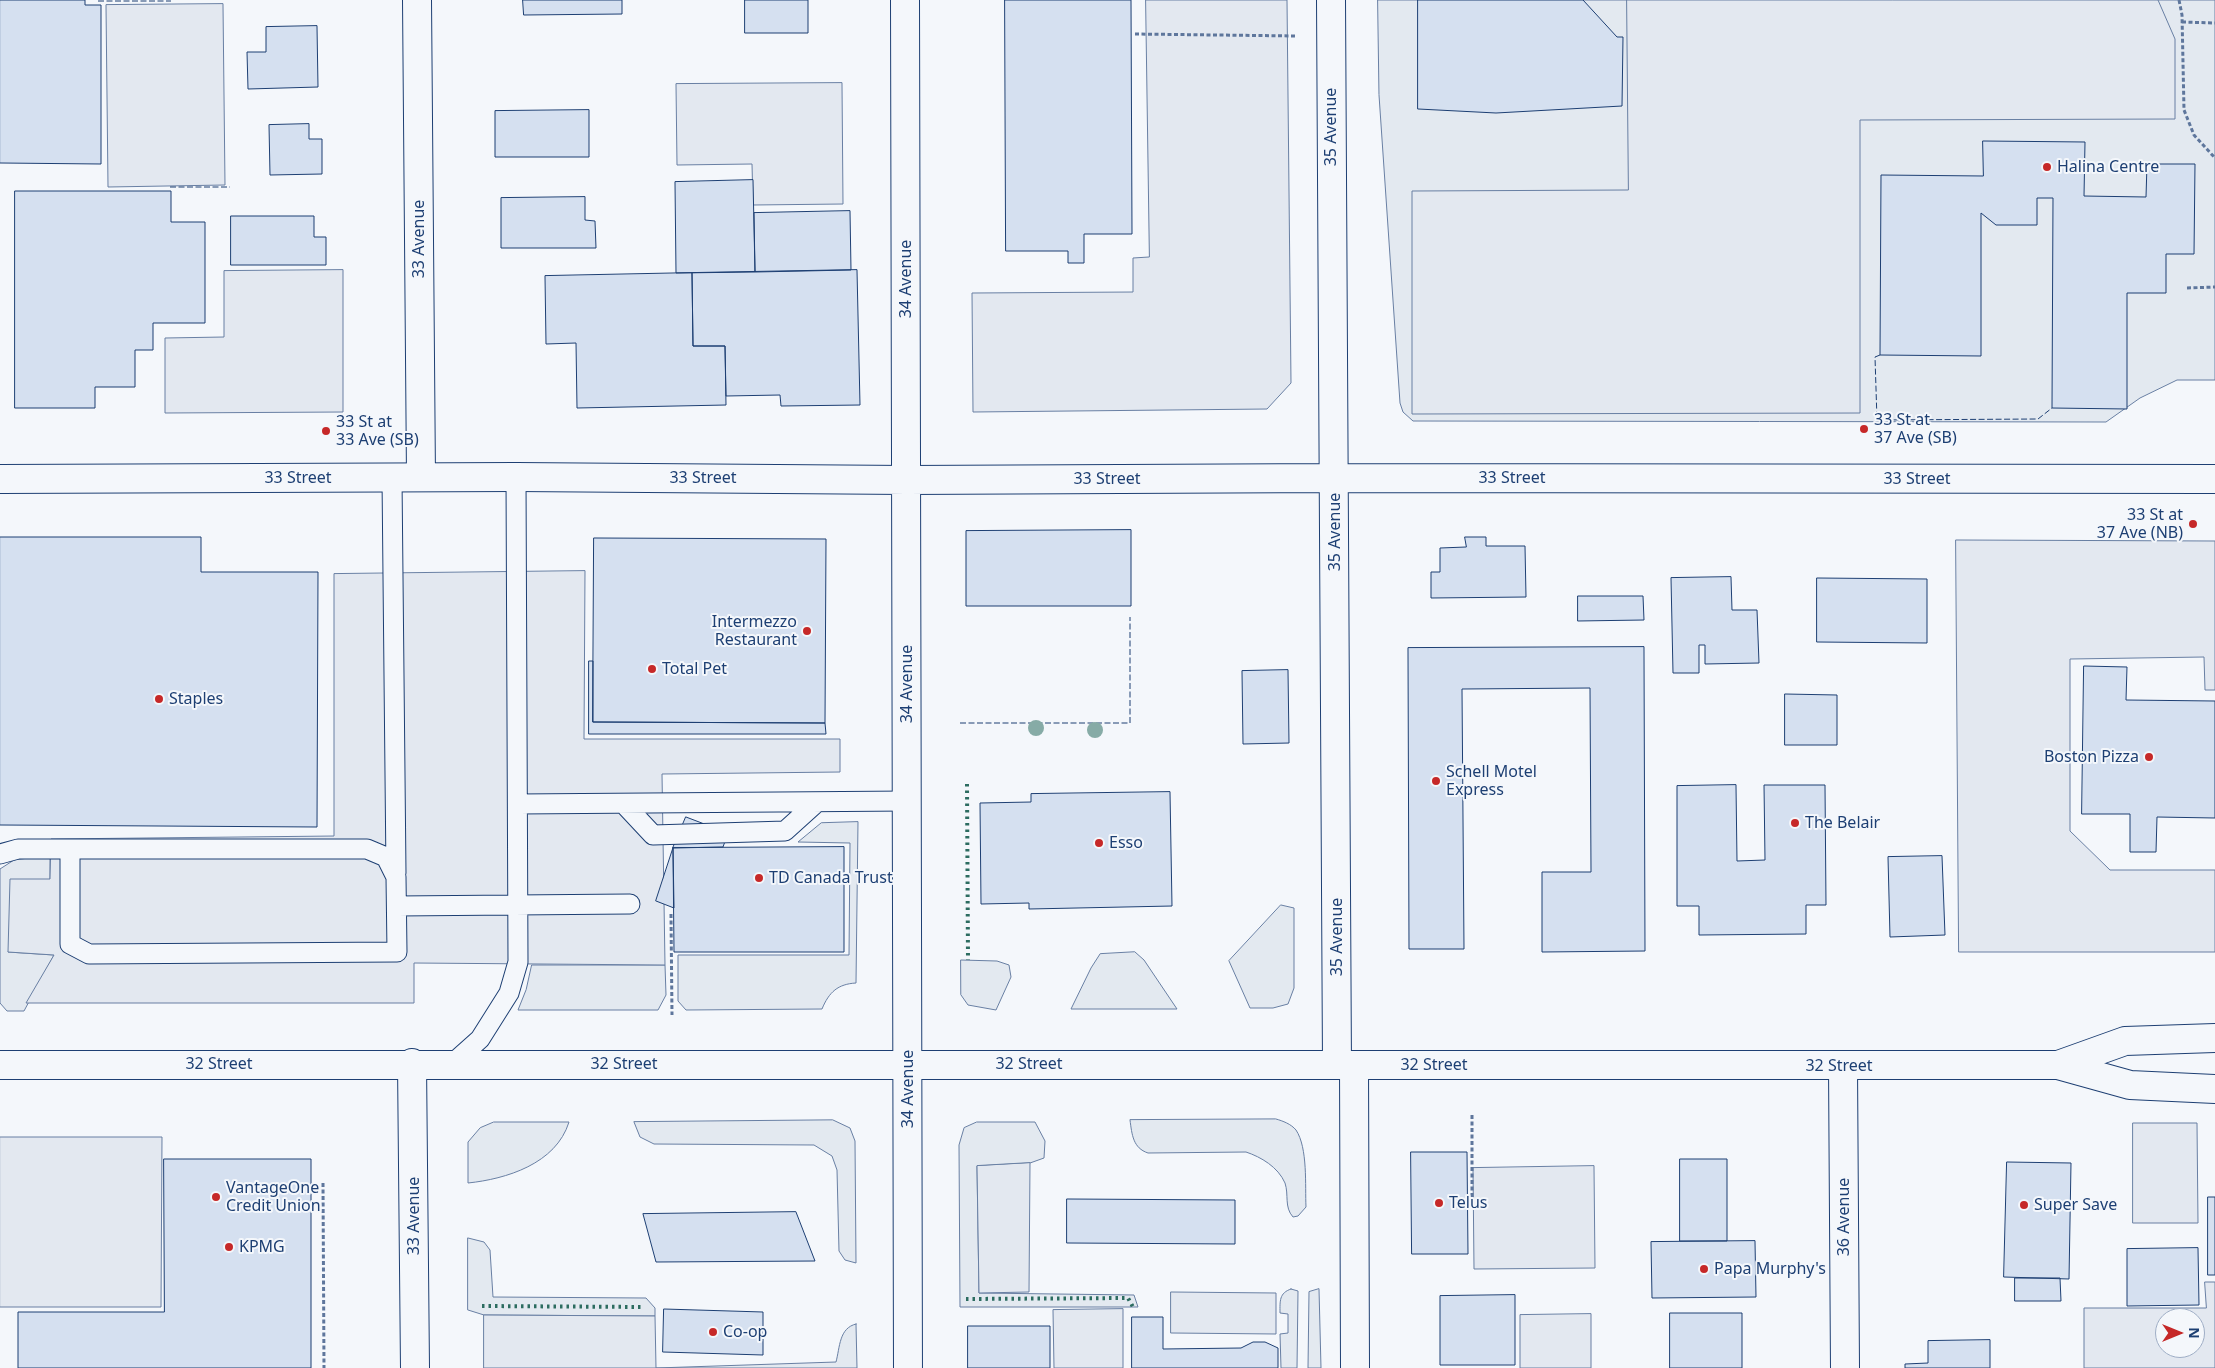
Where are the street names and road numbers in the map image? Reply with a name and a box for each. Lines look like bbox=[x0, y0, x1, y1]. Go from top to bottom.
street label: 35 Avenue bbox=[1321, 88, 1341, 166]
street label: 33 Avenue bbox=[409, 200, 429, 278]
street label: 34 Avenue bbox=[896, 240, 916, 318]
street label: 33 Street bbox=[264, 468, 332, 488]
street label: 33 Street bbox=[669, 468, 737, 488]
street label: 33 Street bbox=[1478, 468, 1546, 488]
street label: 33 Street bbox=[1073, 469, 1141, 489]
street label: 33 Street bbox=[1883, 469, 1951, 489]
street label: 35 Avenue bbox=[1325, 493, 1345, 571]
street label: 34 Avenue bbox=[897, 645, 917, 723]
street label: 35 Avenue bbox=[1327, 898, 1347, 976]
street label: 34 Avenue bbox=[898, 1050, 918, 1128]
street label: 32 Street bbox=[185, 1054, 253, 1074]
street label: 32 Street bbox=[590, 1054, 658, 1074]
street label: 32 Street bbox=[995, 1054, 1063, 1074]
street label: 32 Street bbox=[1400, 1055, 1468, 1075]
street label: 32 Street bbox=[1805, 1056, 1873, 1076]
street label: 33 Avenue bbox=[404, 1177, 424, 1255]
street label: 36 Avenue bbox=[1834, 1178, 1854, 1256]

